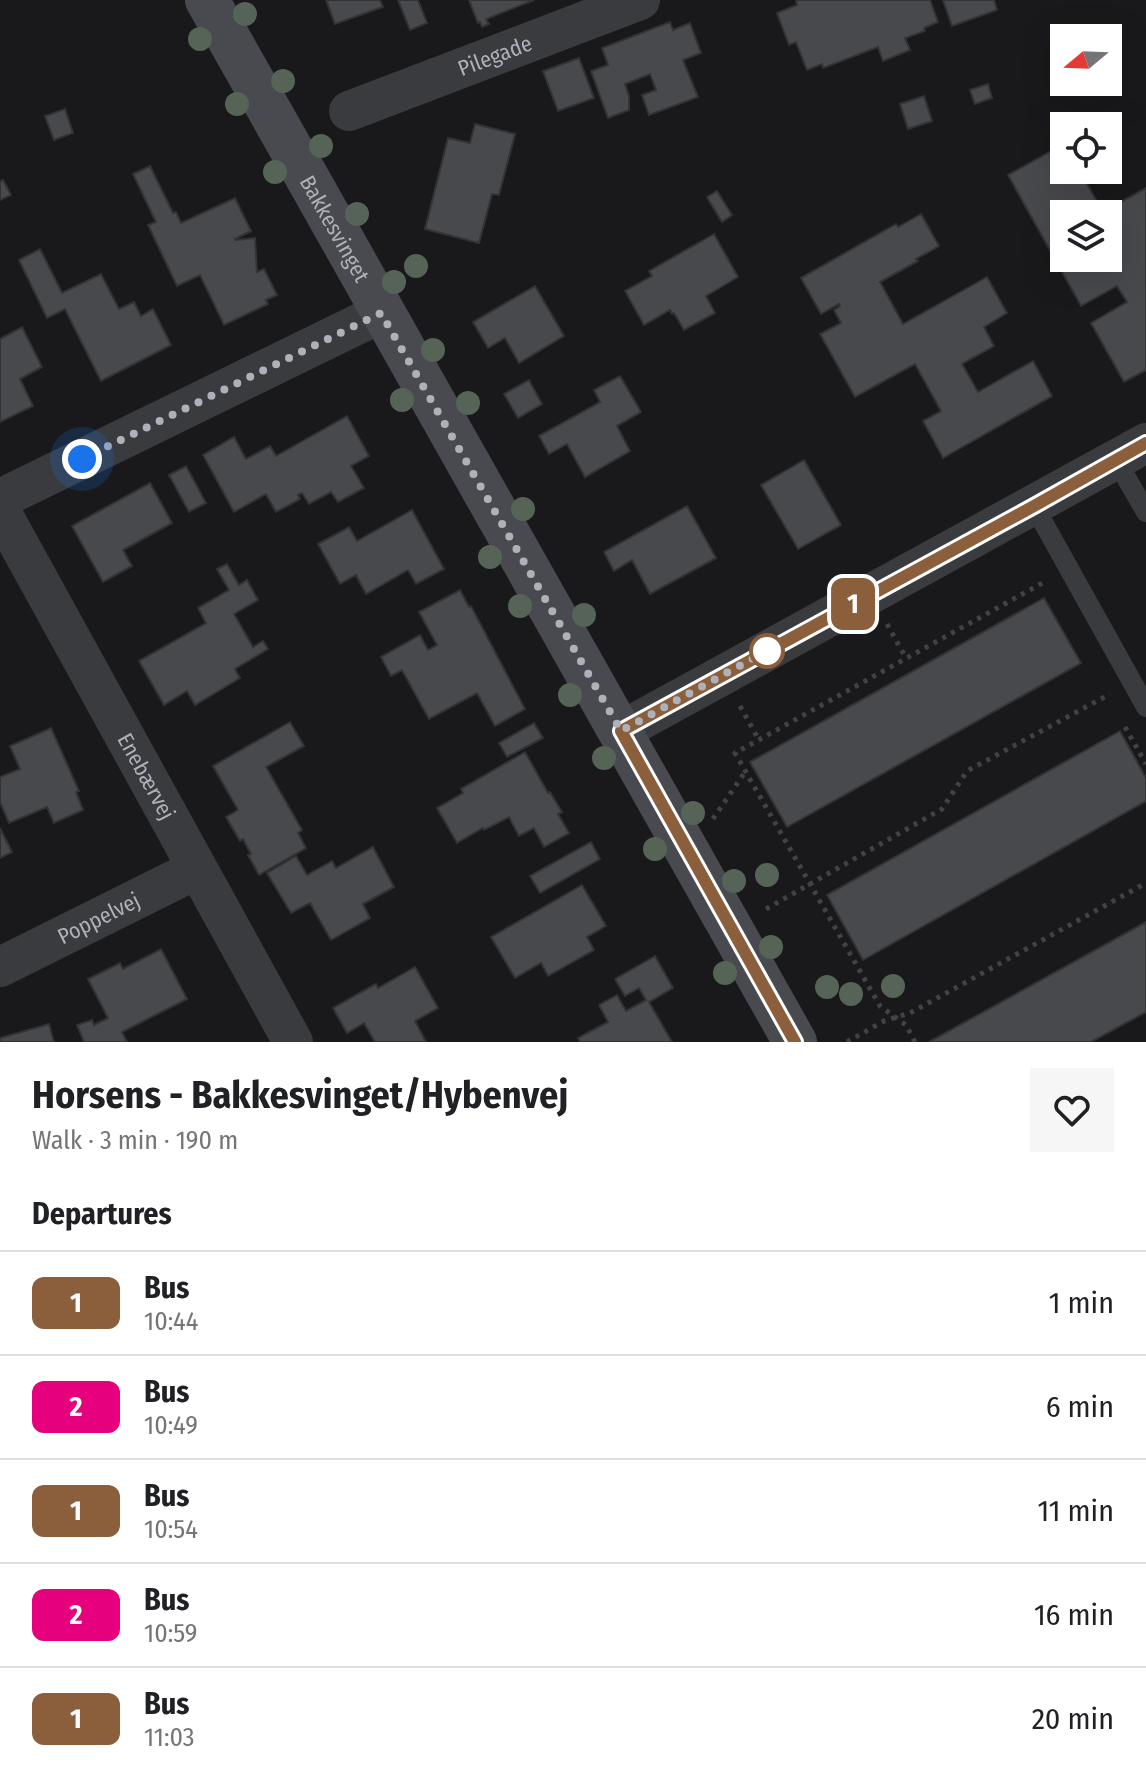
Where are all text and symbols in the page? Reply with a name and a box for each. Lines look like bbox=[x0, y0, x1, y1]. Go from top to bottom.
north arrow bbox=[1050, 24, 1122, 96]
map controls bbox=[1050, 24, 1122, 272]
street label: Pilegade bbox=[454, 29, 536, 82]
button: locate bbox=[1050, 112, 1122, 184]
street label: Bakkesvinget bbox=[294, 170, 376, 287]
button: layers bbox=[1050, 200, 1122, 272]
your location bbox=[62, 439, 102, 479]
line badge: 1 bbox=[827, 578, 879, 630]
text: 1 bbox=[847, 587, 859, 620]
unlabelled marker bbox=[750, 634, 784, 668]
street label: Enebærvej bbox=[112, 728, 181, 824]
street label: Poppelvej bbox=[53, 886, 144, 950]
button: heart bbox=[1030, 1068, 1114, 1152]
text: Horsens - Bakkesvinget/Hybenvej bbox=[32, 1072, 568, 1118]
text: Walk · 3 min · 190 m bbox=[32, 1125, 238, 1156]
text: Departures bbox=[32, 1196, 172, 1232]
text: Bus bbox=[144, 1270, 189, 1306]
text: 1 min bbox=[1049, 1285, 1114, 1321]
text: 1 bbox=[70, 1286, 82, 1319]
text: 10:44 bbox=[144, 1306, 198, 1337]
text: Bus bbox=[144, 1374, 189, 1410]
text: 6 min bbox=[1046, 1389, 1114, 1425]
text: 2 bbox=[70, 1390, 82, 1423]
text: 10:49 bbox=[144, 1410, 198, 1441]
text: Bus bbox=[144, 1478, 189, 1514]
text: 11 min bbox=[1038, 1493, 1114, 1529]
text: 1 bbox=[70, 1494, 82, 1527]
text: 10:54 bbox=[144, 1514, 198, 1545]
text: Bus bbox=[144, 1582, 189, 1618]
text: 16 min bbox=[1034, 1597, 1114, 1633]
text: 2 bbox=[70, 1598, 82, 1631]
text: 10:59 bbox=[144, 1618, 197, 1649]
text: Bus bbox=[144, 1686, 189, 1722]
text: 20 min bbox=[1032, 1701, 1114, 1737]
text: 1 bbox=[70, 1702, 82, 1735]
text: 11:03 bbox=[144, 1722, 194, 1753]

